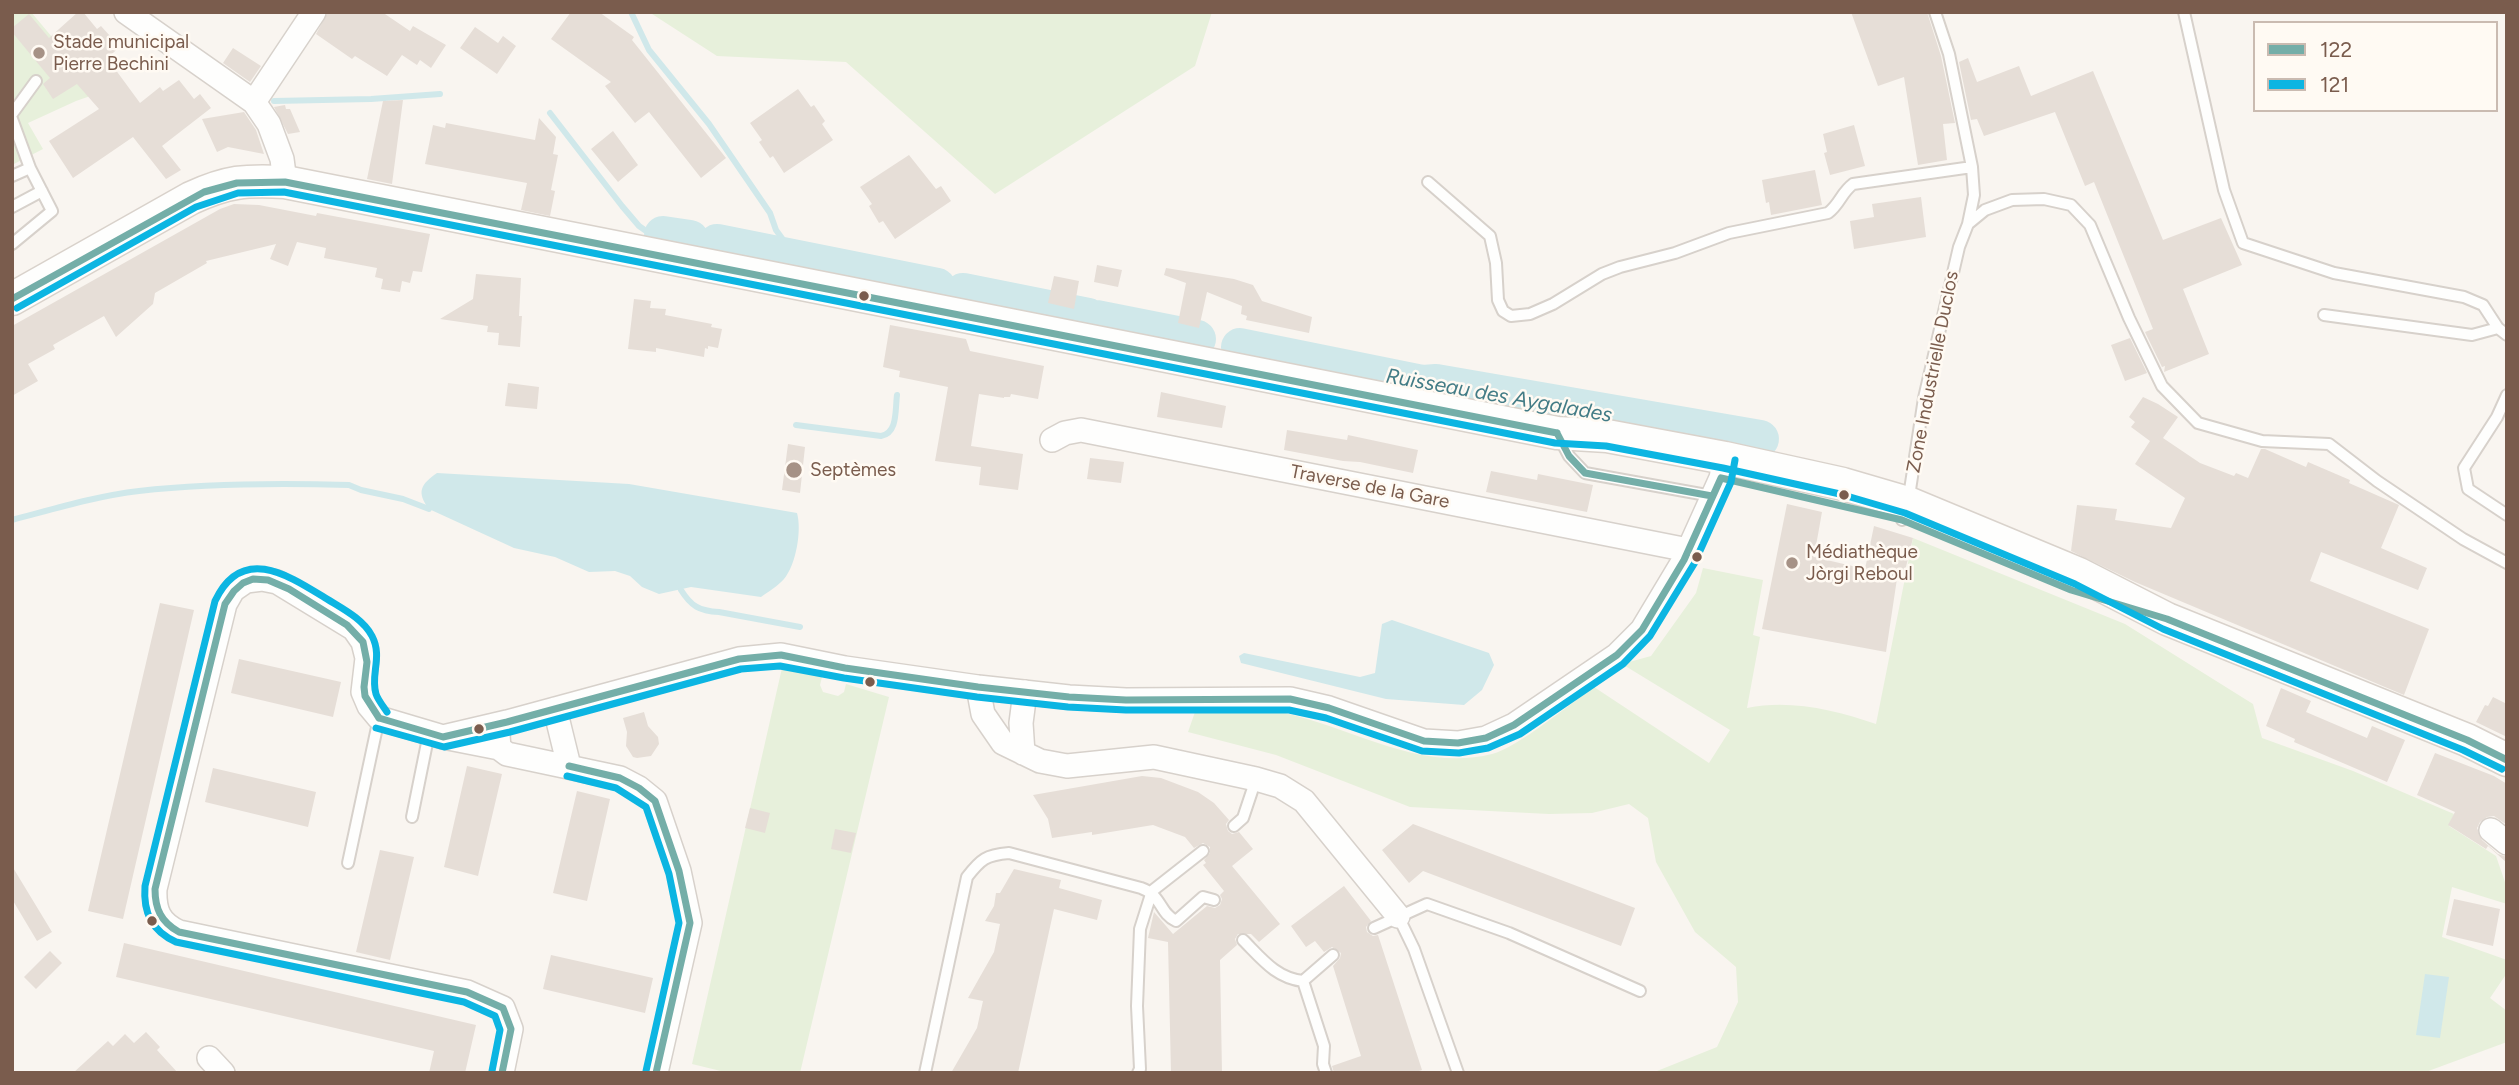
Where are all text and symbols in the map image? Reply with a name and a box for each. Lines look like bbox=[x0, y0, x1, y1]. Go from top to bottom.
legend bbox=[2253, 21, 2498, 112]
place label: Stade municipal Pierre Bechini bbox=[53, 31, 189, 75]
text: 122 bbox=[2320, 37, 2352, 62]
marker: Stade municipal Pierre Bechini bbox=[31, 45, 47, 61]
text: 121 bbox=[2320, 72, 2349, 97]
street label: Zone Industrielle Duclos bbox=[1902, 269, 1964, 475]
unlabelled marker bbox=[857, 289, 871, 303]
water label: Ruisseau des Aygalades bbox=[1384, 364, 1614, 428]
place label: Septèmes bbox=[810, 459, 896, 481]
marker: Septèmes bbox=[784, 460, 804, 480]
street label: Traverse de la Gare bbox=[1288, 460, 1452, 514]
unlabelled marker bbox=[1837, 488, 1851, 502]
place label: Médiathèque Jòrgi Reboul bbox=[1806, 541, 1918, 585]
unlabelled marker bbox=[1690, 550, 1704, 564]
marker: Médiathèque Jòrgi Reboul bbox=[1784, 555, 1800, 571]
unlabelled marker bbox=[863, 675, 877, 689]
unlabelled marker bbox=[472, 722, 486, 736]
unlabelled marker bbox=[145, 914, 159, 928]

